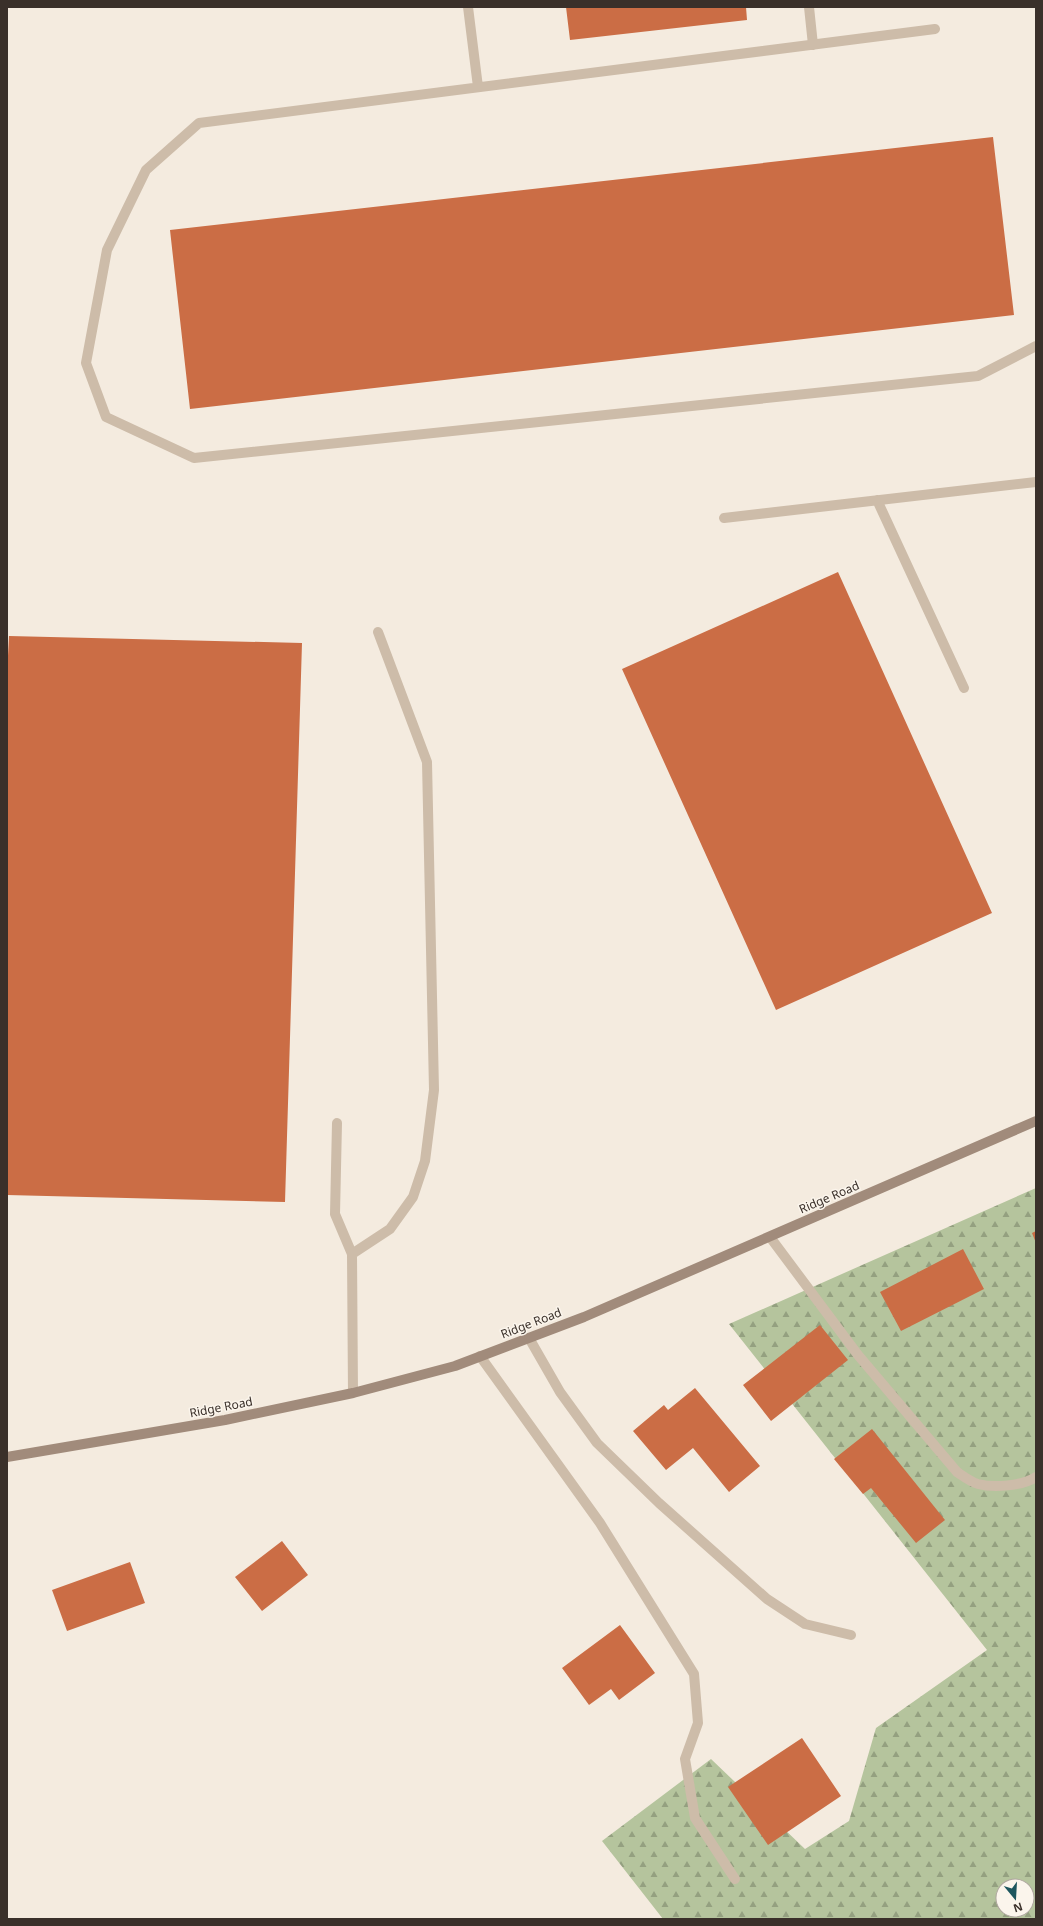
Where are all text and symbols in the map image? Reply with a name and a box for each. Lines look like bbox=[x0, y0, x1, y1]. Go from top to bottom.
street label: Ridge Road bbox=[796, 1177, 862, 1217]
street label: Ridge Road bbox=[498, 1304, 564, 1342]
street label: Ridge Road bbox=[188, 1393, 254, 1421]
north arrow bbox=[995, 1878, 1035, 1918]
text: N bbox=[1012, 1899, 1025, 1917]

